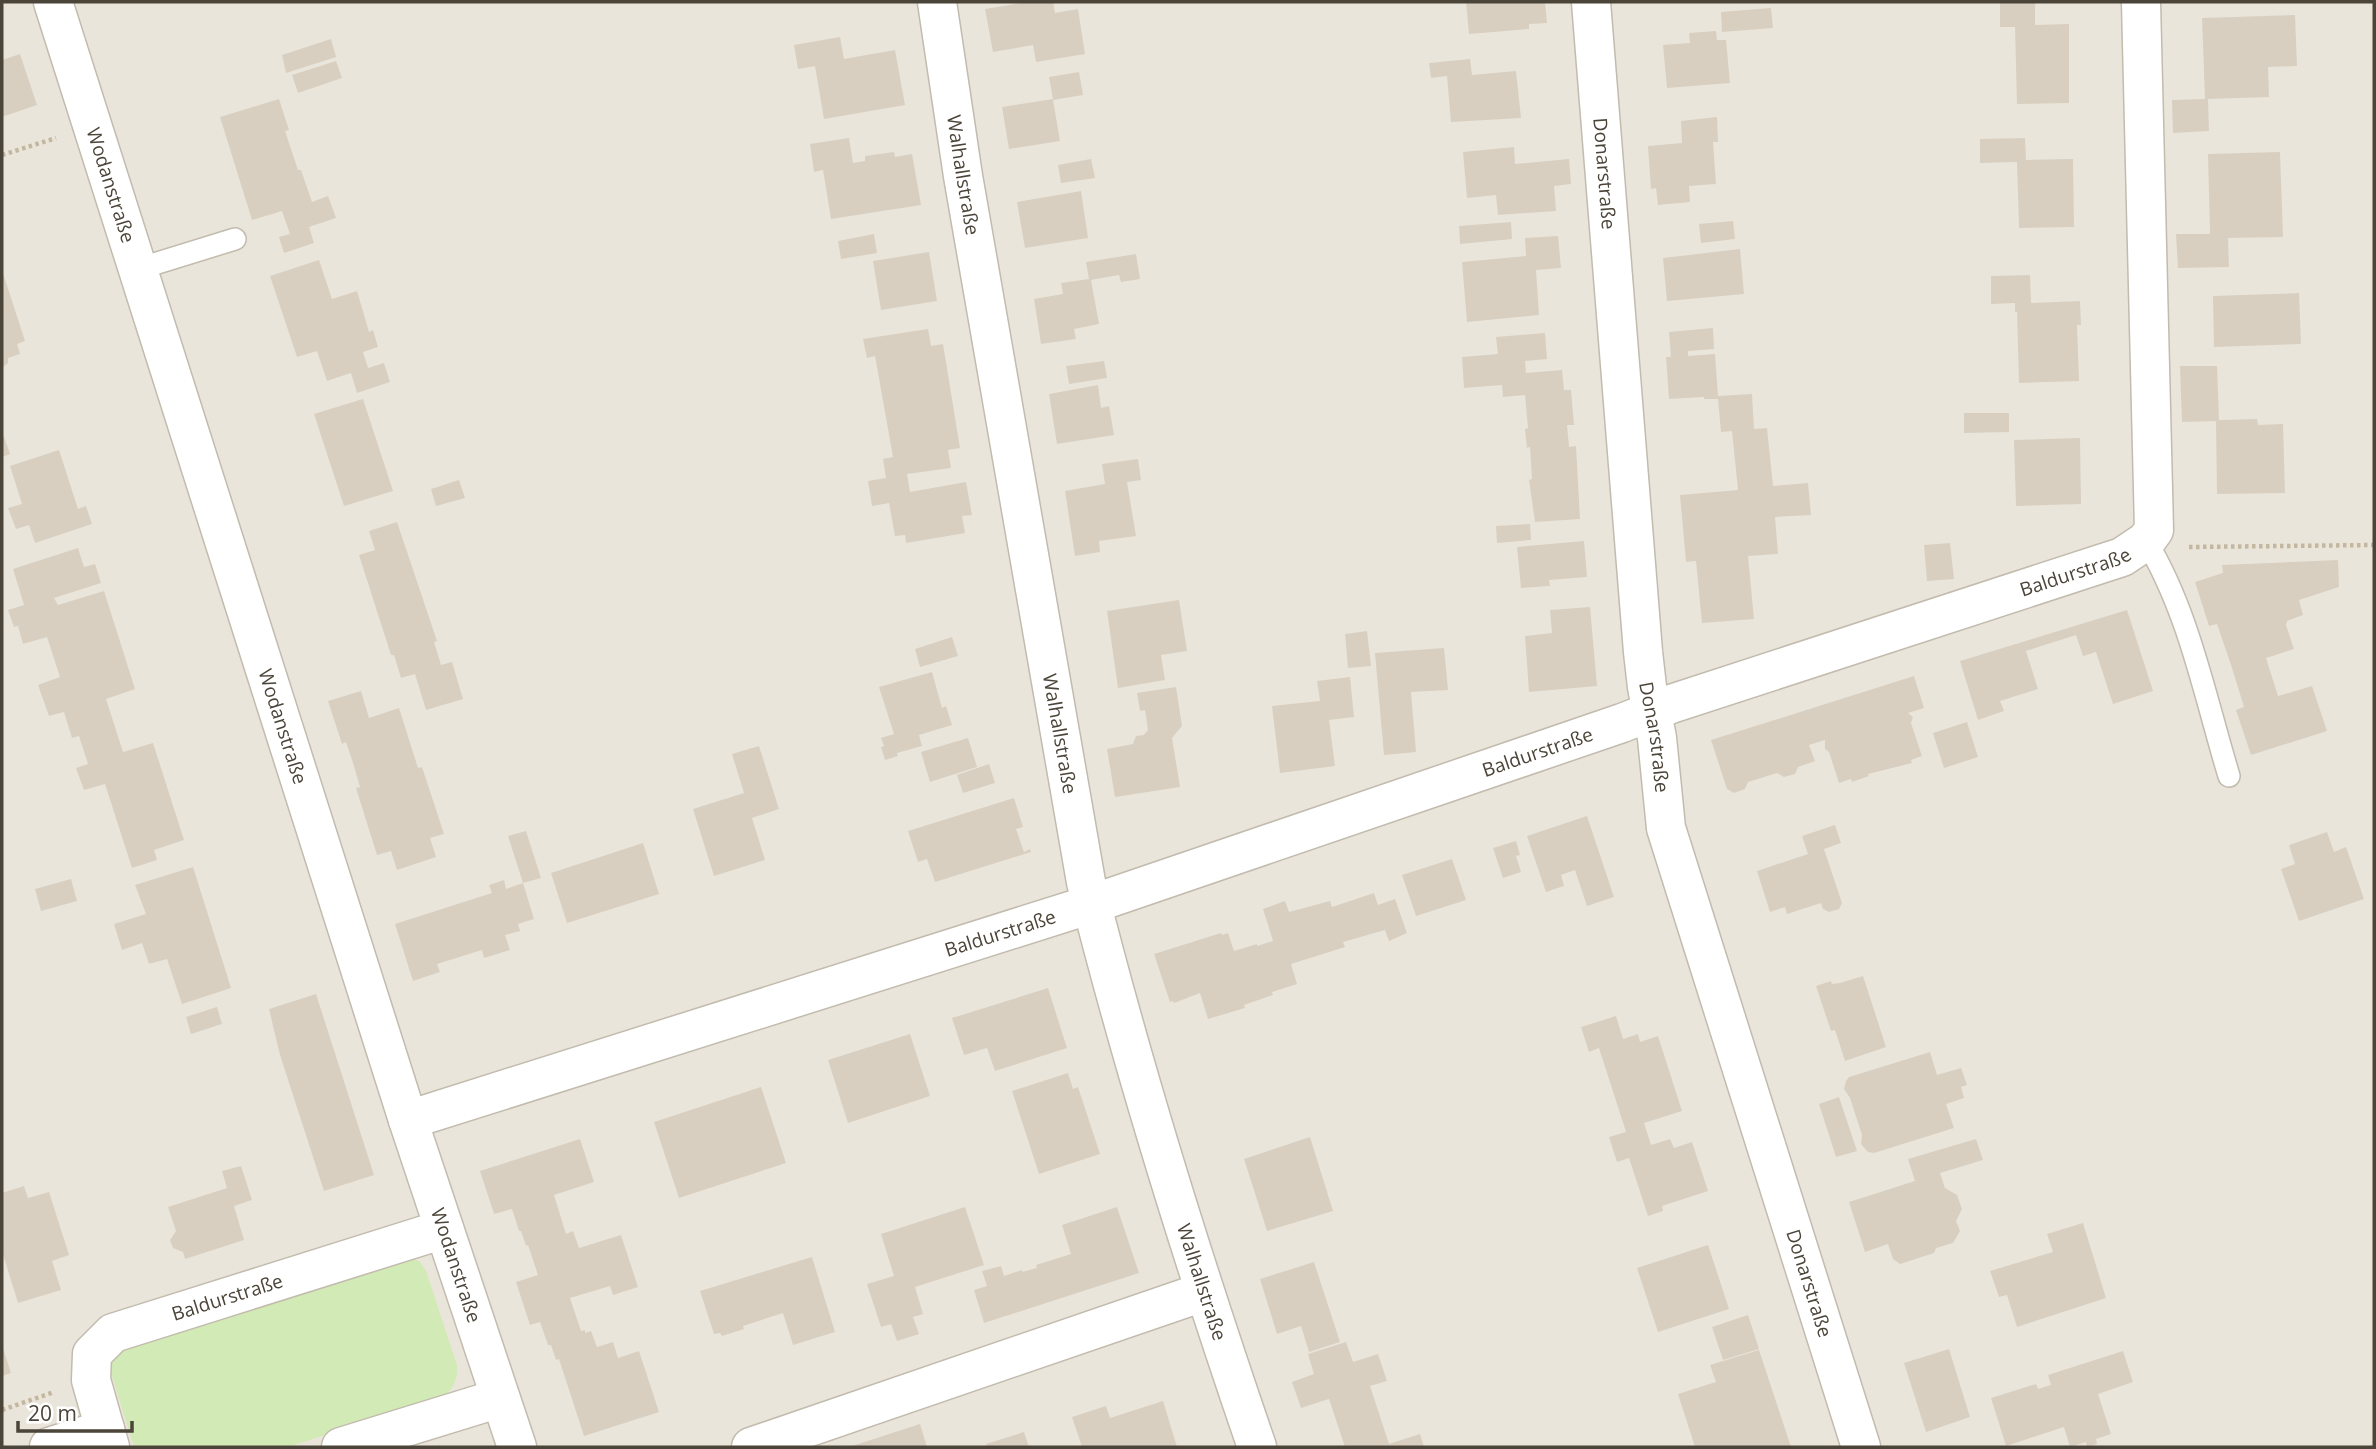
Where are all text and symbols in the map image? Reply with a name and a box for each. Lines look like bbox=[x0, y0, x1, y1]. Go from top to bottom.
street label: Walhallstraße bbox=[941, 113, 986, 237]
street label: Donarstraße bbox=[1587, 117, 1622, 230]
street label: Wodanstraße bbox=[81, 124, 142, 246]
street label: Baldurstraße bbox=[2016, 542, 2136, 603]
street label: Wodanstraße bbox=[253, 665, 313, 787]
street label: Walhallstraße bbox=[1037, 672, 1083, 796]
street label: Donarstraße bbox=[1633, 679, 1675, 794]
street label: Baldurstraße bbox=[1479, 721, 1596, 783]
street label: Baldurstraße bbox=[941, 903, 1059, 963]
street label: Wodanstraße bbox=[425, 1204, 488, 1326]
street label: Walhallstraße bbox=[1171, 1220, 1233, 1344]
street label: Donarstraße bbox=[1780, 1226, 1839, 1340]
street label: Baldurstraße bbox=[168, 1267, 286, 1327]
scale bar bbox=[18, 1390, 131, 1434]
text: 20 m bbox=[28, 1399, 77, 1427]

